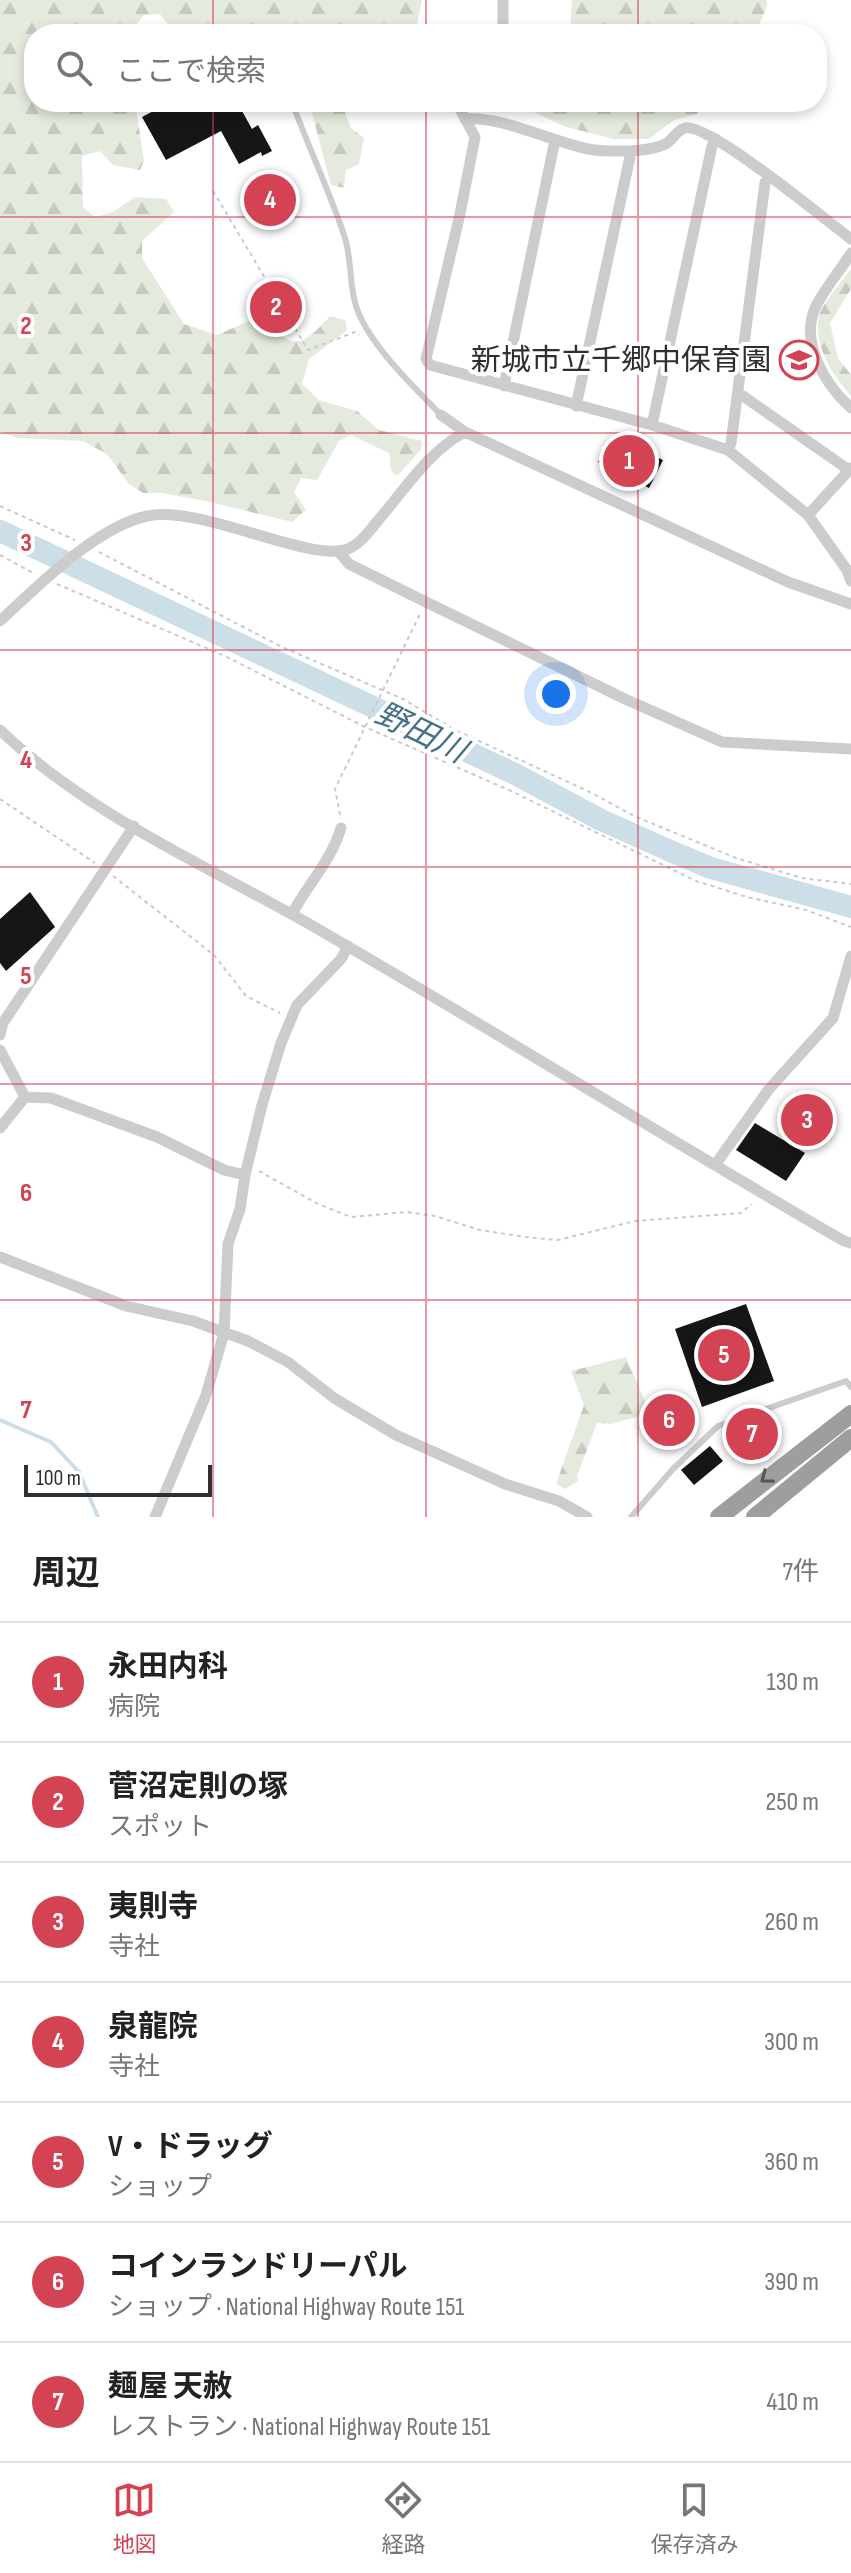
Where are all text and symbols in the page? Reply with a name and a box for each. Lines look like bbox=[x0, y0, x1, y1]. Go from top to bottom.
search box bbox=[24, 24, 827, 112]
icon: search bbox=[52, 46, 96, 90]
text: ここで検索 bbox=[116, 54, 266, 90]
pin: 4 bbox=[244, 170, 296, 230]
pin: 2 bbox=[250, 277, 302, 337]
text: 2 bbox=[20, 311, 32, 342]
school or university icon: 新城市立千郷中保育園 bbox=[778, 339, 820, 381]
place label: 新城市立千郷中保育園 bbox=[471, 343, 771, 379]
pin: 1 bbox=[603, 431, 655, 491]
text: 3 bbox=[20, 528, 32, 559]
your location bbox=[536, 674, 576, 714]
water label: 野田川 bbox=[369, 695, 475, 773]
text: 4 bbox=[20, 745, 32, 776]
text: 5 bbox=[20, 961, 32, 992]
pin: 3 bbox=[781, 1090, 833, 1150]
text: 6 bbox=[20, 1178, 32, 1209]
pin: 5 bbox=[698, 1325, 750, 1385]
pin: 6 bbox=[643, 1390, 695, 1450]
text: 7 bbox=[20, 1395, 32, 1426]
pin: 7 bbox=[726, 1404, 778, 1464]
scale bar bbox=[24, 1461, 212, 1497]
text: 100 m bbox=[36, 1465, 81, 1492]
one-way arrow bbox=[761, 1468, 775, 1483]
text: 周辺 bbox=[32, 1553, 100, 1594]
text: 7件 bbox=[783, 1557, 819, 1588]
text: 永田内科 bbox=[108, 1649, 228, 1685]
text: 1 bbox=[53, 1667, 63, 1698]
text: 130 m bbox=[767, 1667, 819, 1698]
text: 病院 bbox=[108, 1692, 160, 1723]
text: 菅沼定則の塚 bbox=[108, 1769, 288, 1805]
text: 2 bbox=[52, 1787, 64, 1818]
text: 250 m bbox=[765, 1787, 819, 1818]
text: スポット bbox=[108, 1812, 212, 1843]
text: 夷則寺 bbox=[108, 1889, 198, 1925]
text: 3 bbox=[52, 1907, 64, 1938]
text: 260 m bbox=[764, 1907, 819, 1938]
text: 寺社 bbox=[108, 1932, 160, 1963]
text: 泉龍院 bbox=[108, 2009, 198, 2045]
text: 4 bbox=[52, 2027, 64, 2058]
text: 300 m bbox=[764, 2027, 819, 2058]
text: 寺社 bbox=[108, 2052, 160, 2083]
text: V・ドラッグ bbox=[108, 2129, 273, 2165]
text: 5 bbox=[52, 2147, 64, 2178]
text: 360 m bbox=[764, 2147, 819, 2178]
text: ショップ bbox=[108, 2172, 212, 2203]
text: コインランドリーパル bbox=[108, 2249, 408, 2285]
text: 6 bbox=[52, 2267, 64, 2298]
text: 390 m bbox=[764, 2267, 819, 2298]
text: ショップ · National Highway Route 151 bbox=[108, 2292, 464, 2323]
text: 麺屋 天赦 bbox=[108, 2369, 233, 2405]
text: 7 bbox=[52, 2387, 64, 2418]
text: 410 m bbox=[767, 2387, 819, 2418]
text: レストラン · National Highway Route 151 bbox=[108, 2412, 490, 2443]
tab: 地図 bbox=[112, 2478, 157, 2559]
tab: 経路 bbox=[381, 2478, 426, 2559]
tab: 保存済み bbox=[650, 2478, 739, 2559]

